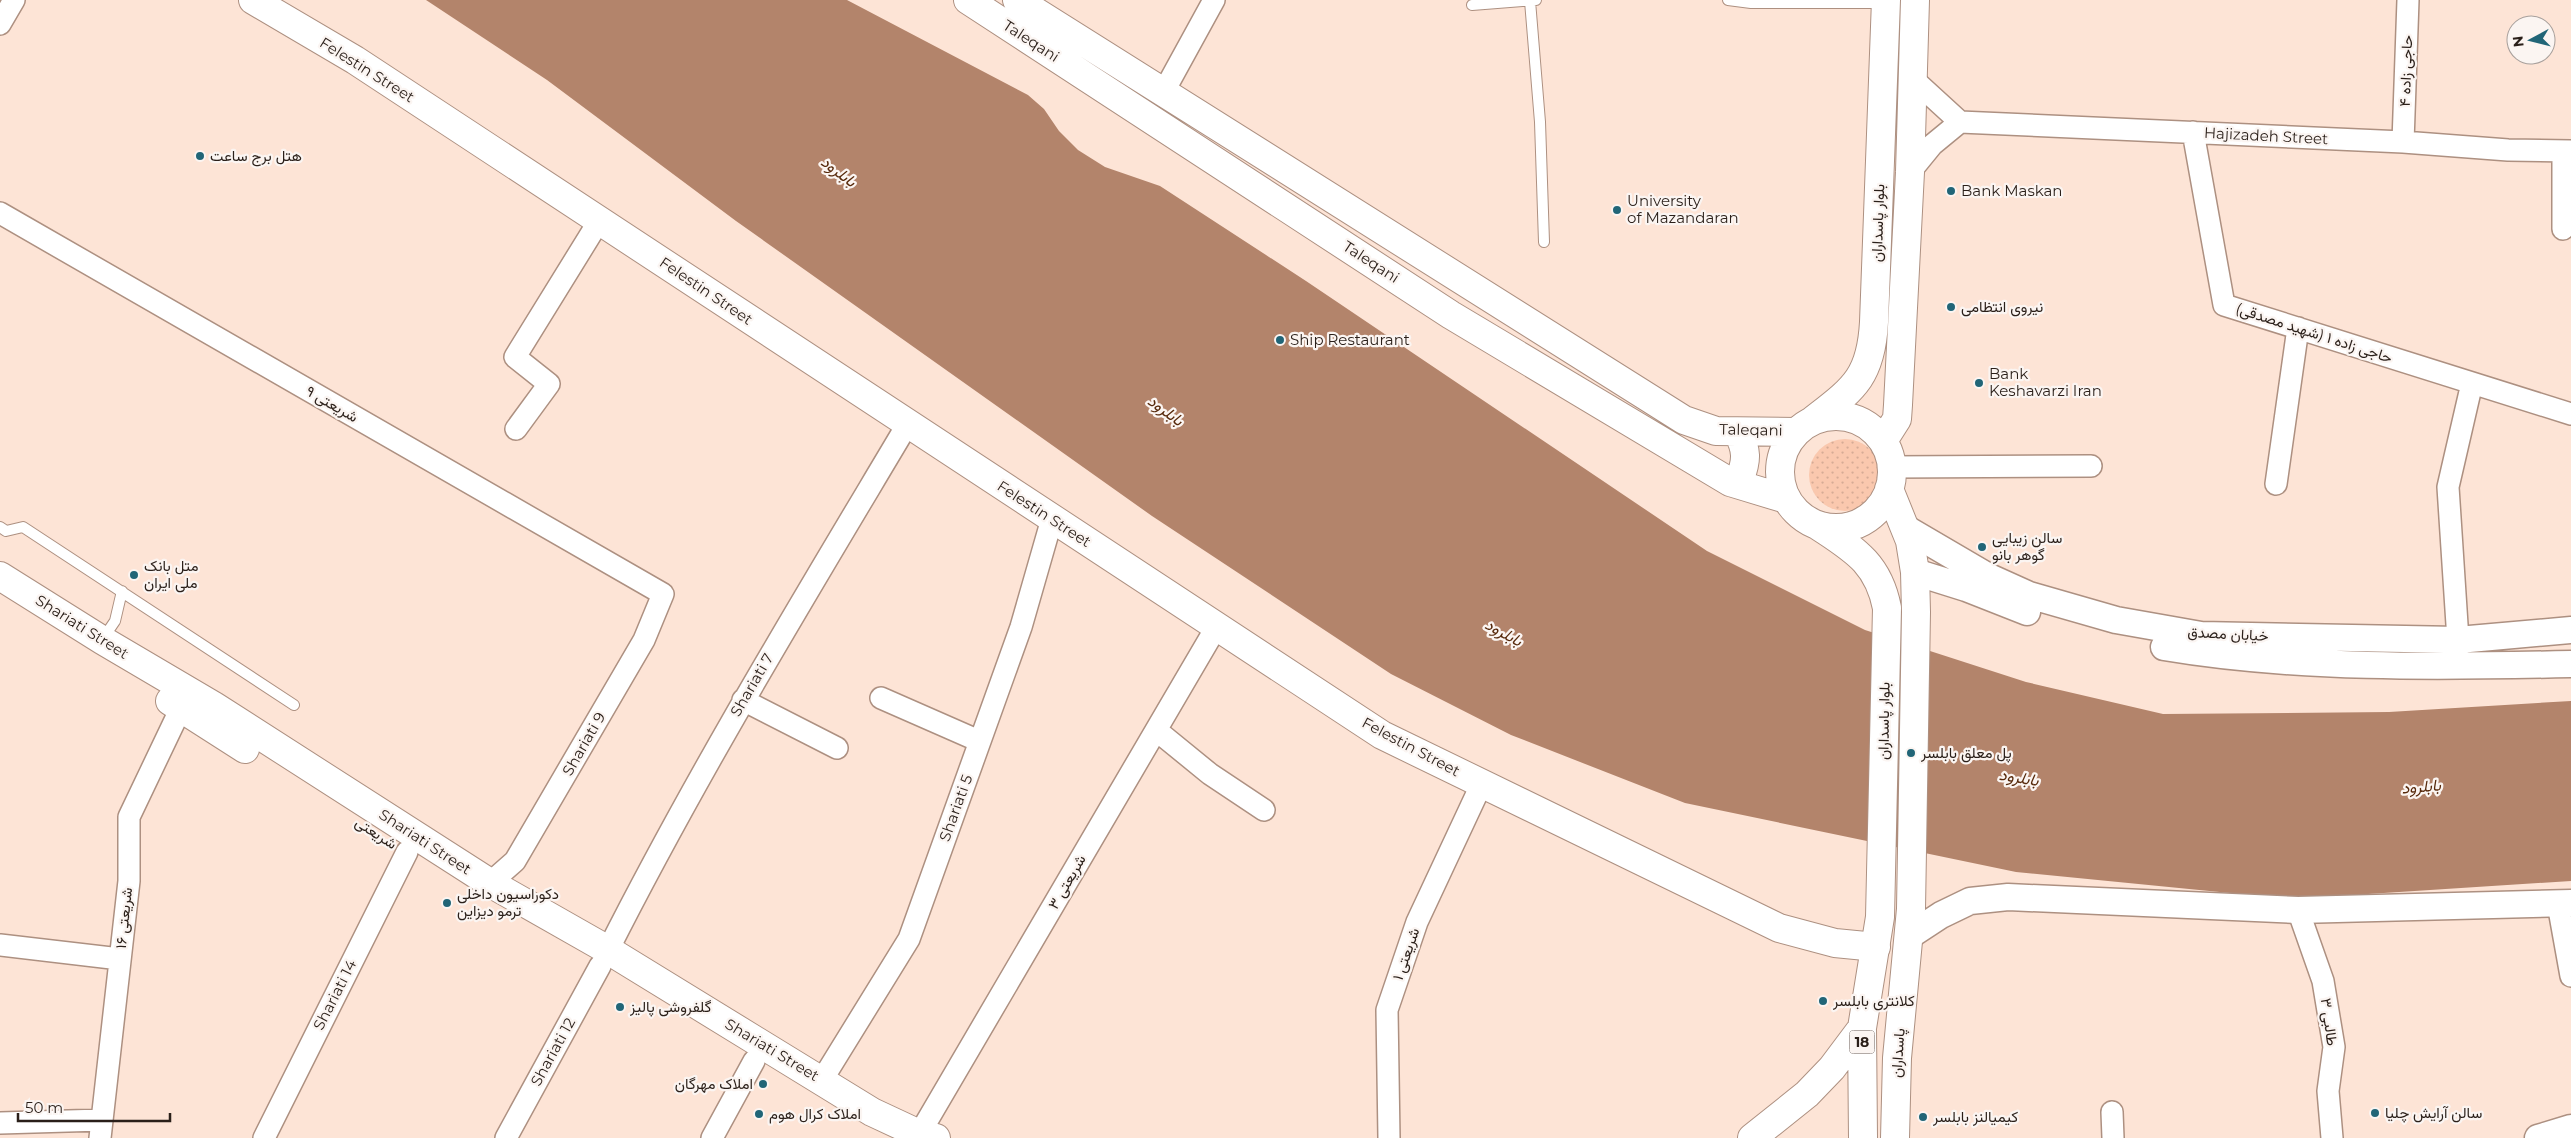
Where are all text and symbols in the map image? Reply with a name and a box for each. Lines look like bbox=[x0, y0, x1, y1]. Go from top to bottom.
street label: Taleqani bbox=[1000, 15, 1063, 66]
north arrow bbox=[2506, 15, 2556, 65]
street label: Felestin Street bbox=[316, 33, 418, 106]
street label: حاجی زاده ۴ bbox=[2395, 35, 2417, 107]
text: N bbox=[2508, 35, 2528, 48]
street label: Hajizadeh Street bbox=[2203, 123, 2329, 148]
place label: هتل برج ساعت bbox=[210, 146, 302, 167]
marker: هتل برج ساعت bbox=[194, 150, 206, 162]
water label: بابلرود bbox=[817, 152, 861, 192]
place label: Bank Maskan bbox=[1961, 181, 2063, 200]
street label: بلوار پاسداران bbox=[1867, 184, 1889, 262]
marker: Bank Maskan bbox=[1945, 185, 1957, 197]
place label: University of Mazandaran bbox=[1627, 191, 1739, 227]
marker: University of Mazandaran bbox=[1611, 204, 1623, 216]
street label: Taleqani bbox=[1340, 236, 1403, 287]
street label: Felestin Street bbox=[656, 252, 756, 329]
place label: نیروی انتظامی bbox=[1961, 297, 2043, 317]
street label: حاجی زاده ۱ (شهید مصدقی) bbox=[2233, 298, 2395, 368]
marker: نیروی انتظامی bbox=[1945, 301, 1957, 313]
place label: Ship Restaurant bbox=[1290, 330, 1410, 349]
marker: Ship Restaurant bbox=[1274, 334, 1286, 346]
place label: Bank Keshavarzi Iran bbox=[1989, 364, 2102, 400]
marker: Bank Keshavarzi Iran bbox=[1973, 377, 1985, 389]
street label: شریعتی ۹ bbox=[302, 381, 362, 427]
water label: بابلرود bbox=[1144, 391, 1188, 431]
street label: Taleqani bbox=[1719, 419, 1783, 440]
street label: Felestin Street bbox=[994, 476, 1095, 551]
place label: سالن زیبایی گوهر بانو bbox=[1992, 528, 2062, 564]
marker: سالن زیبایی گوهر بانو bbox=[1976, 541, 1988, 553]
place label: متل بانک ملی ایران bbox=[144, 556, 198, 593]
marker: متل بانک ملی ایران bbox=[128, 569, 140, 581]
street label: Shariati Street bbox=[32, 590, 132, 663]
water label: بابلرود bbox=[1481, 615, 1527, 652]
street label: خیابان مصدق bbox=[2187, 622, 2269, 645]
street label: Shariati 7 bbox=[726, 650, 777, 720]
street label: بلوار پاسداران bbox=[1873, 682, 1895, 760]
street label: Shariati 9 bbox=[558, 709, 609, 779]
street label: Felestin Street bbox=[1359, 713, 1463, 780]
place label: پل معلق بابلسر bbox=[1920, 743, 2012, 763]
marker: پل معلق بابلسر bbox=[1905, 747, 1917, 759]
water label: بابلرود bbox=[1998, 765, 2041, 791]
street label: Shariati 5 bbox=[935, 772, 976, 844]
water label: بابلرود bbox=[2401, 775, 2443, 799]
street label: Shariati Street bbox=[375, 805, 475, 879]
street label: شریعتی bbox=[351, 812, 401, 854]
street label: شریعتی ۳ bbox=[1043, 851, 1091, 913]
place label: دکوراسیون داخلی ترمو دیزاین bbox=[457, 884, 559, 921]
street label: شریعتی ۱۶ bbox=[111, 886, 137, 950]
marker: دکوراسیون داخلی ترمو دیزاین bbox=[441, 897, 453, 909]
street label: شریعتی ۱ bbox=[1388, 925, 1424, 983]
street label: Shariati 14 bbox=[309, 956, 360, 1033]
place label: کلانتری بابلسر bbox=[1832, 991, 1915, 1011]
marker: کلانتری بابلسر bbox=[1817, 995, 1829, 1007]
place label: گلفروشی پالیز bbox=[629, 997, 712, 1017]
street label: طالبی ۳ bbox=[2316, 997, 2342, 1047]
marker: گلفروشی پالیز bbox=[614, 1001, 626, 1013]
street label: Shariati 12 bbox=[526, 1014, 579, 1089]
street label: Shariati Street bbox=[722, 1014, 823, 1085]
street label: پاسداران bbox=[1886, 1028, 1910, 1078]
road number: 18 bbox=[1850, 1030, 1874, 1054]
place label: املاک مهرگان bbox=[675, 1074, 753, 1093]
marker: املاک مهرگان bbox=[757, 1078, 769, 1090]
scale bar bbox=[18, 1090, 170, 1122]
text: 50 m bbox=[25, 1098, 63, 1117]
place label: سالن آرایش چلیا bbox=[2385, 1103, 2482, 1123]
place label: املاک کرال هوم bbox=[769, 1104, 861, 1124]
place label: کیمیالنز بابلسر bbox=[1932, 1107, 2019, 1126]
marker: سالن آرایش چلیا bbox=[2369, 1107, 2381, 1119]
marker: املاک کرال هوم bbox=[753, 1108, 765, 1120]
marker: کیمیالنز بابلسر bbox=[1917, 1111, 1929, 1123]

